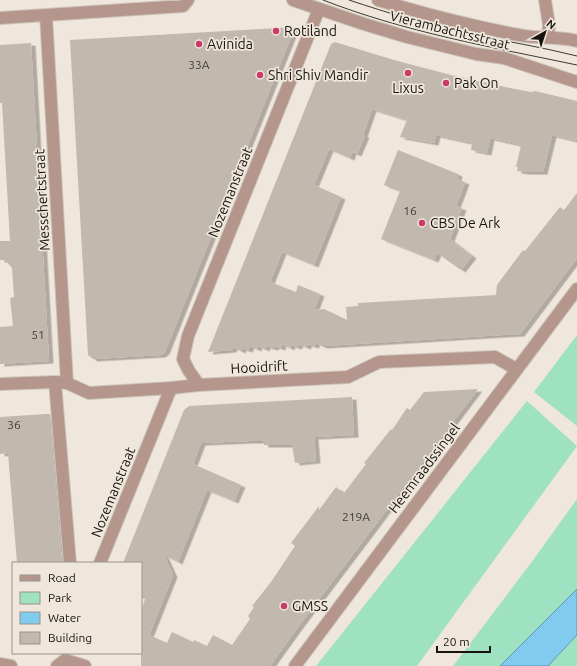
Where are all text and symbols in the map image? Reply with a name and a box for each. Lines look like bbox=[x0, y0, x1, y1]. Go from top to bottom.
street label: Vierambachtsstraat bbox=[388, 7, 512, 53]
north arrow bbox=[525, 12, 565, 52]
text: N bbox=[544, 17, 558, 31]
place label: Rotiland bbox=[284, 23, 337, 39]
marker: Rotiland bbox=[271, 26, 281, 36]
place label: Avinida bbox=[207, 36, 253, 52]
marker: Avinida bbox=[194, 39, 204, 49]
house number: 33A bbox=[188, 58, 210, 71]
place label: Shri Shiv Mandir bbox=[268, 67, 369, 83]
marker: Lixus bbox=[403, 68, 413, 78]
marker: Shri Shiv Mandir bbox=[255, 70, 265, 80]
place label: Pak On bbox=[454, 75, 499, 91]
marker: Pak On bbox=[441, 78, 451, 88]
place label: Lixus bbox=[392, 80, 424, 96]
street label: Nozemanstraat bbox=[205, 144, 256, 240]
street label: Messchertstraat bbox=[31, 148, 53, 251]
house number: 16 bbox=[403, 204, 417, 217]
place label: CBS De Ark bbox=[430, 215, 500, 231]
marker: CBS De Ark bbox=[417, 218, 427, 228]
house number: 51 bbox=[31, 328, 45, 341]
street label: Hooidrift bbox=[230, 357, 289, 376]
house number: 36 bbox=[7, 418, 21, 431]
street label: Heemraadssingel bbox=[385, 420, 463, 516]
street label: Nozemanstraat bbox=[88, 444, 139, 540]
house number: 219A bbox=[342, 510, 370, 523]
legend bbox=[12, 562, 142, 654]
text: Road bbox=[48, 571, 76, 584]
text: Park bbox=[48, 591, 72, 604]
place label: GMSS bbox=[292, 598, 328, 614]
marker: GMSS bbox=[279, 601, 289, 611]
text: Water bbox=[48, 611, 81, 624]
scale bar bbox=[437, 628, 490, 654]
text: Building bbox=[48, 631, 92, 644]
text: 20 m bbox=[443, 635, 470, 648]

